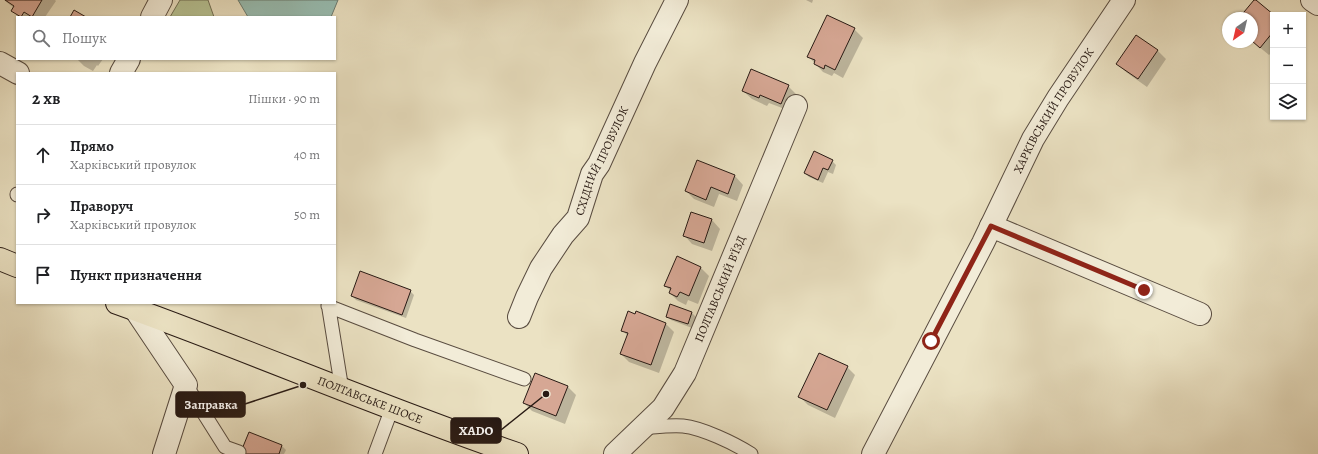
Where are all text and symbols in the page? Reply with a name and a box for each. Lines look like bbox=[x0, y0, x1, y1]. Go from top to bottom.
north arrow bbox=[1222, 12, 1258, 48]
map controls bbox=[1270, 12, 1306, 120]
button: + bbox=[1270, 12, 1306, 48]
search box bbox=[16, 16, 336, 60]
icon: search bbox=[30, 27, 52, 49]
text: Пошук bbox=[62, 28, 107, 48]
street label: ХАРКІВСЬКИЙ ПРОВУЛОК bbox=[1010, 45, 1097, 176]
button: − bbox=[1270, 48, 1306, 84]
button: layers bbox=[1270, 84, 1306, 120]
text: 2 хв bbox=[32, 87, 60, 110]
text: Пішки · 90 m bbox=[248, 90, 320, 107]
street label: СХІДНИЙ ПРОВУЛОК bbox=[571, 104, 632, 218]
text: Прямо bbox=[70, 136, 114, 156]
icon: ahead bbox=[32, 144, 54, 166]
text: 40 m bbox=[294, 146, 320, 163]
text: Харківський провулок bbox=[70, 156, 196, 173]
text: Праворуч bbox=[70, 196, 133, 216]
icon: right bbox=[32, 204, 54, 226]
text: 50 m bbox=[294, 206, 320, 223]
text: Харківський провулок bbox=[70, 216, 196, 233]
street label: ПОЛТАВСЬКИЙ В’ЇЗД bbox=[691, 233, 749, 344]
icon: arrive bbox=[32, 264, 54, 286]
text: Пункт призначення bbox=[70, 265, 202, 285]
route end bbox=[1135, 281, 1153, 299]
route start bbox=[922, 332, 940, 350]
street label: ПОЛТАВСЬКЕ ШОСЕ bbox=[315, 372, 425, 427]
callout: Заправка bbox=[176, 392, 245, 417]
text: Заправка bbox=[184, 396, 238, 413]
callout: XADO bbox=[451, 418, 501, 443]
text: XADO bbox=[459, 422, 494, 439]

